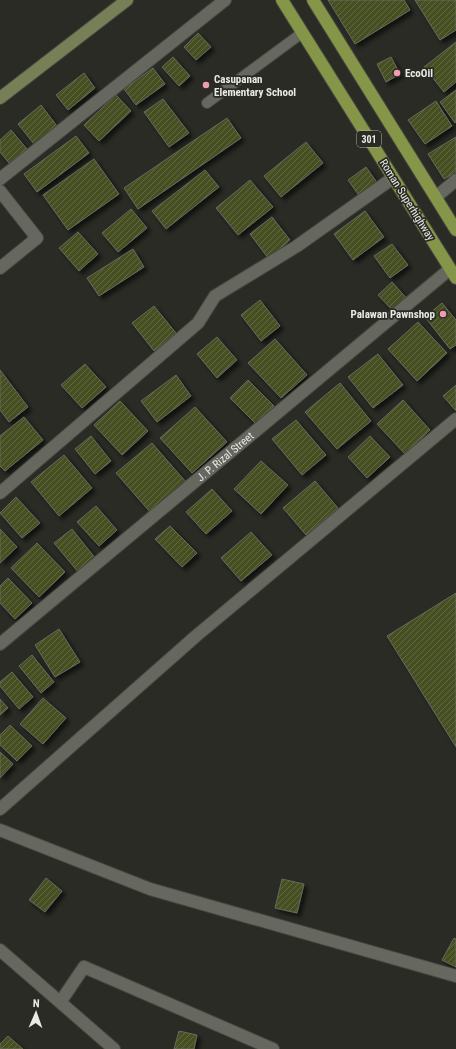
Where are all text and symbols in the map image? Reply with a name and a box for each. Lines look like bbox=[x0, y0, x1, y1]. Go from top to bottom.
place label: EcoOil bbox=[405, 67, 433, 80]
marker: EcoOil bbox=[392, 68, 402, 78]
place label: Casupanan Elementary School bbox=[214, 73, 296, 99]
marker: Casupanan Elementary School bbox=[201, 80, 211, 90]
road number: 301 bbox=[357, 131, 381, 147]
street label: Roman Superhighway bbox=[377, 157, 437, 243]
place label: Palawan Pawnshop bbox=[350, 308, 436, 321]
marker: Palawan Pawnshop bbox=[438, 309, 448, 319]
street label: J. P. Rizal Street bbox=[194, 429, 256, 484]
north arrow bbox=[16, 993, 56, 1033]
text: N bbox=[33, 997, 40, 1010]

